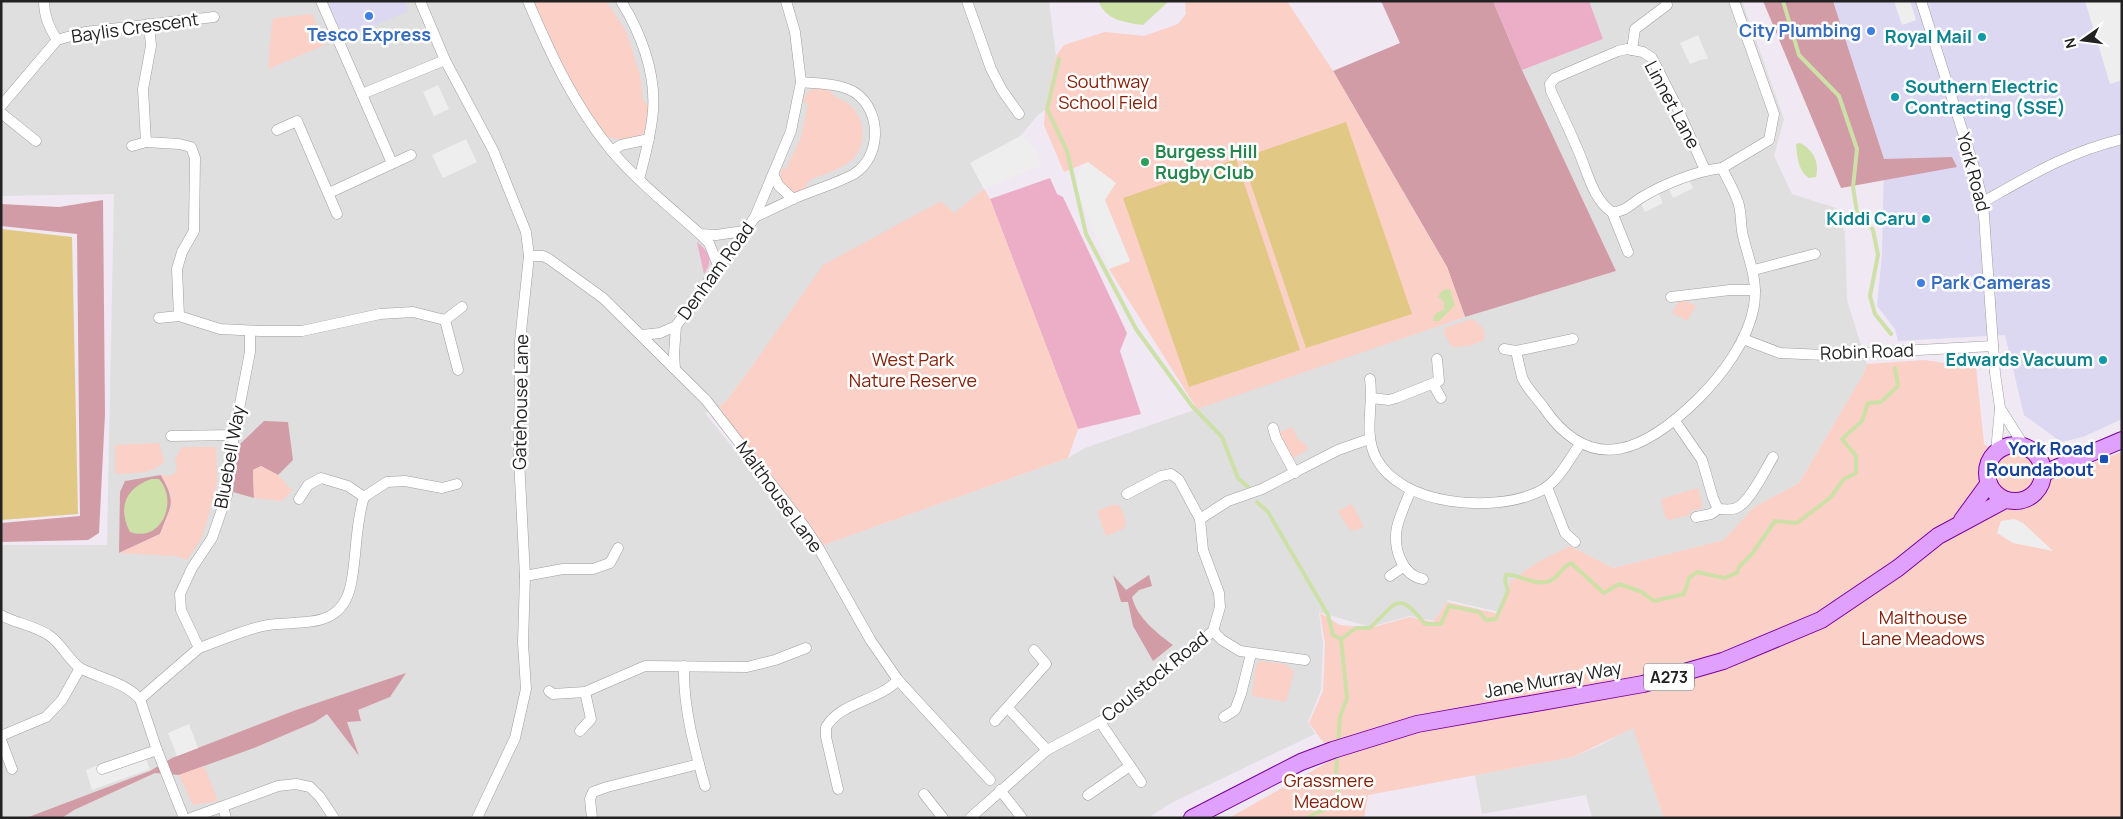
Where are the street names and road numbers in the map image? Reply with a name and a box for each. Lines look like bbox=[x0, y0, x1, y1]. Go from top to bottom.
street label: Baylis Crescent bbox=[70, 6, 200, 48]
street label: Linnet Lane bbox=[1640, 56, 1706, 153]
street label: York Road bbox=[1952, 130, 1996, 214]
street label: Denham Road bbox=[672, 217, 759, 324]
street label: Gatehouse Lane bbox=[507, 334, 533, 470]
street label: Robin Road bbox=[1820, 337, 1914, 365]
street label: Bluebell Way bbox=[208, 403, 250, 510]
street label: Malthouse Lane bbox=[731, 436, 828, 557]
street label: Coulstock Road bbox=[1096, 626, 1213, 727]
street label: Jane Murray Way bbox=[1482, 655, 1624, 703]
road number: A273 bbox=[1644, 664, 1694, 690]

